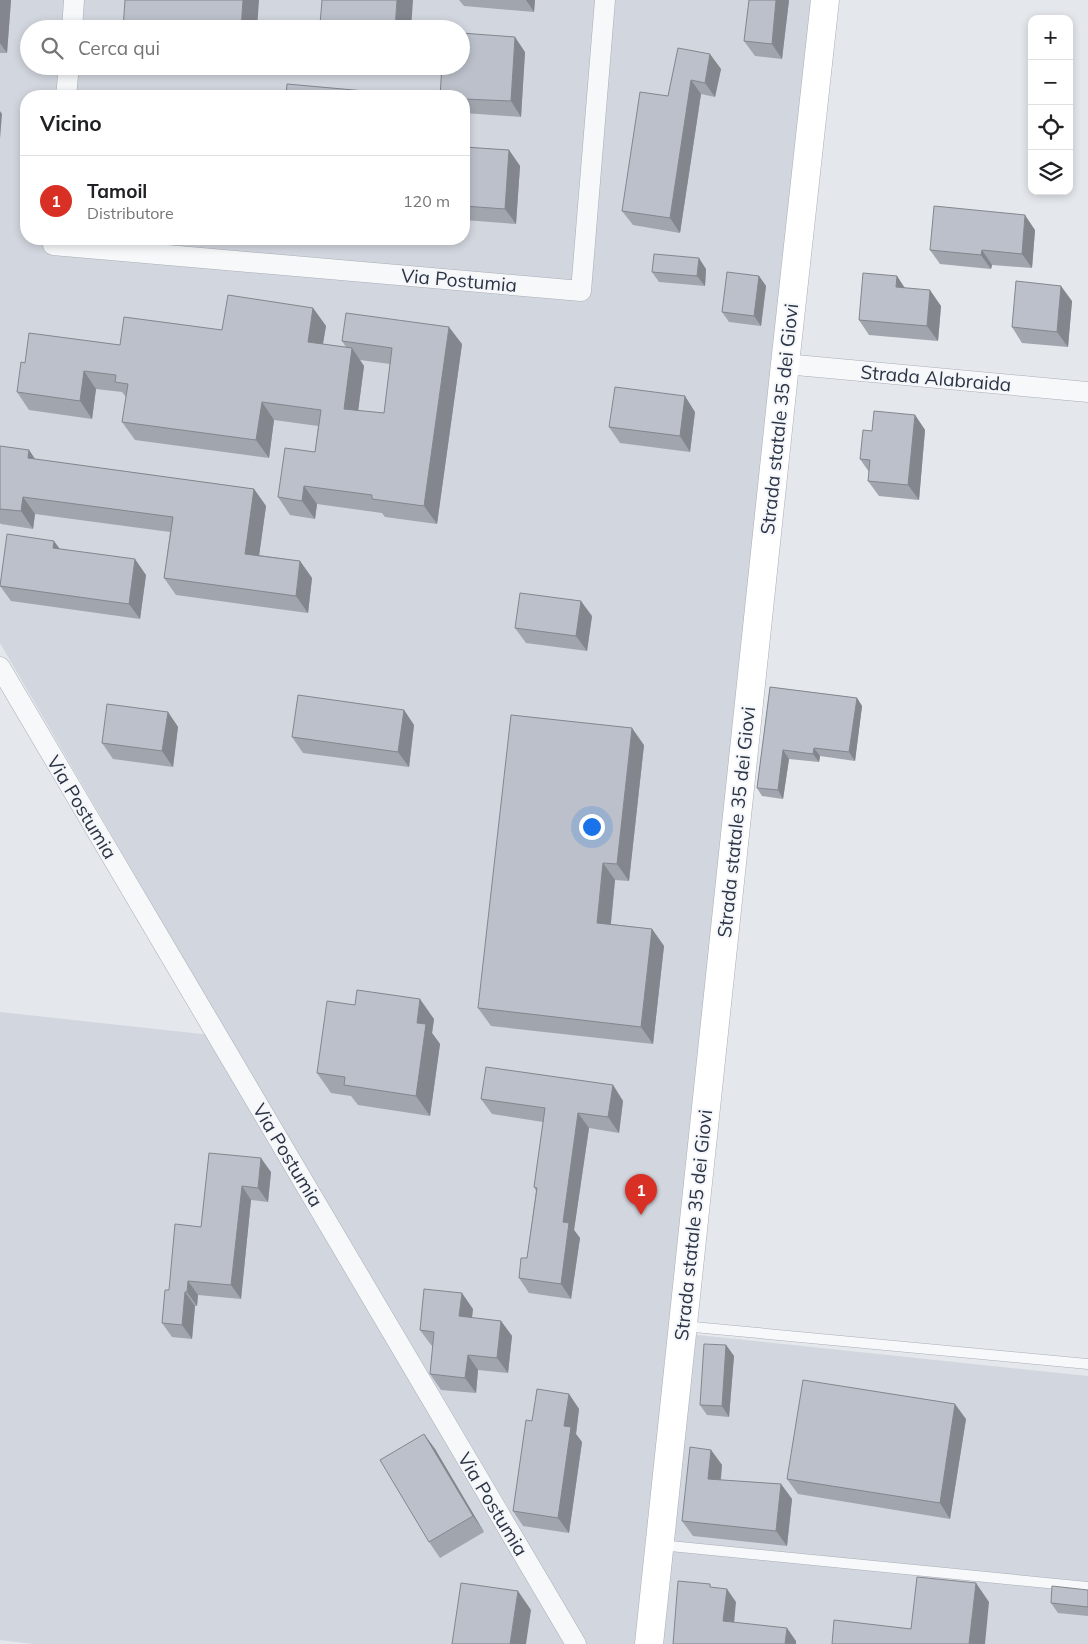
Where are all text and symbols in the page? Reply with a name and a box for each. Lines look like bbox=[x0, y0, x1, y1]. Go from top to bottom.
map controls bbox=[1028, 15, 1073, 195]
button: + bbox=[1028, 15, 1073, 60]
search box bbox=[20, 20, 470, 75]
icon: search bbox=[38, 34, 66, 62]
text: Cerca qui bbox=[78, 36, 160, 60]
button: − bbox=[1028, 60, 1073, 105]
button: locate bbox=[1028, 105, 1073, 150]
text: Vicino bbox=[40, 110, 102, 136]
button: layers bbox=[1028, 150, 1073, 195]
text: Tamoil bbox=[87, 179, 147, 203]
text: 1 bbox=[51, 191, 61, 211]
text: 120 m bbox=[403, 191, 450, 211]
text: Distributore bbox=[87, 203, 174, 223]
street label: Via Postumia bbox=[400, 263, 518, 297]
street label: Strada statale 35 dei Giovi bbox=[755, 302, 803, 536]
street label: Strada Alabraida bbox=[860, 359, 1012, 397]
street label: Strada statale 35 dei Giovi bbox=[712, 705, 760, 939]
street label: Via Postumia bbox=[42, 751, 122, 863]
your location bbox=[579, 814, 605, 840]
street label: Via Postumia bbox=[248, 1099, 328, 1211]
street label: Strada statale 35 dei Giovi bbox=[669, 1108, 717, 1342]
pin: 1 bbox=[625, 1174, 657, 1215]
street label: Via Postumia bbox=[453, 1448, 533, 1560]

